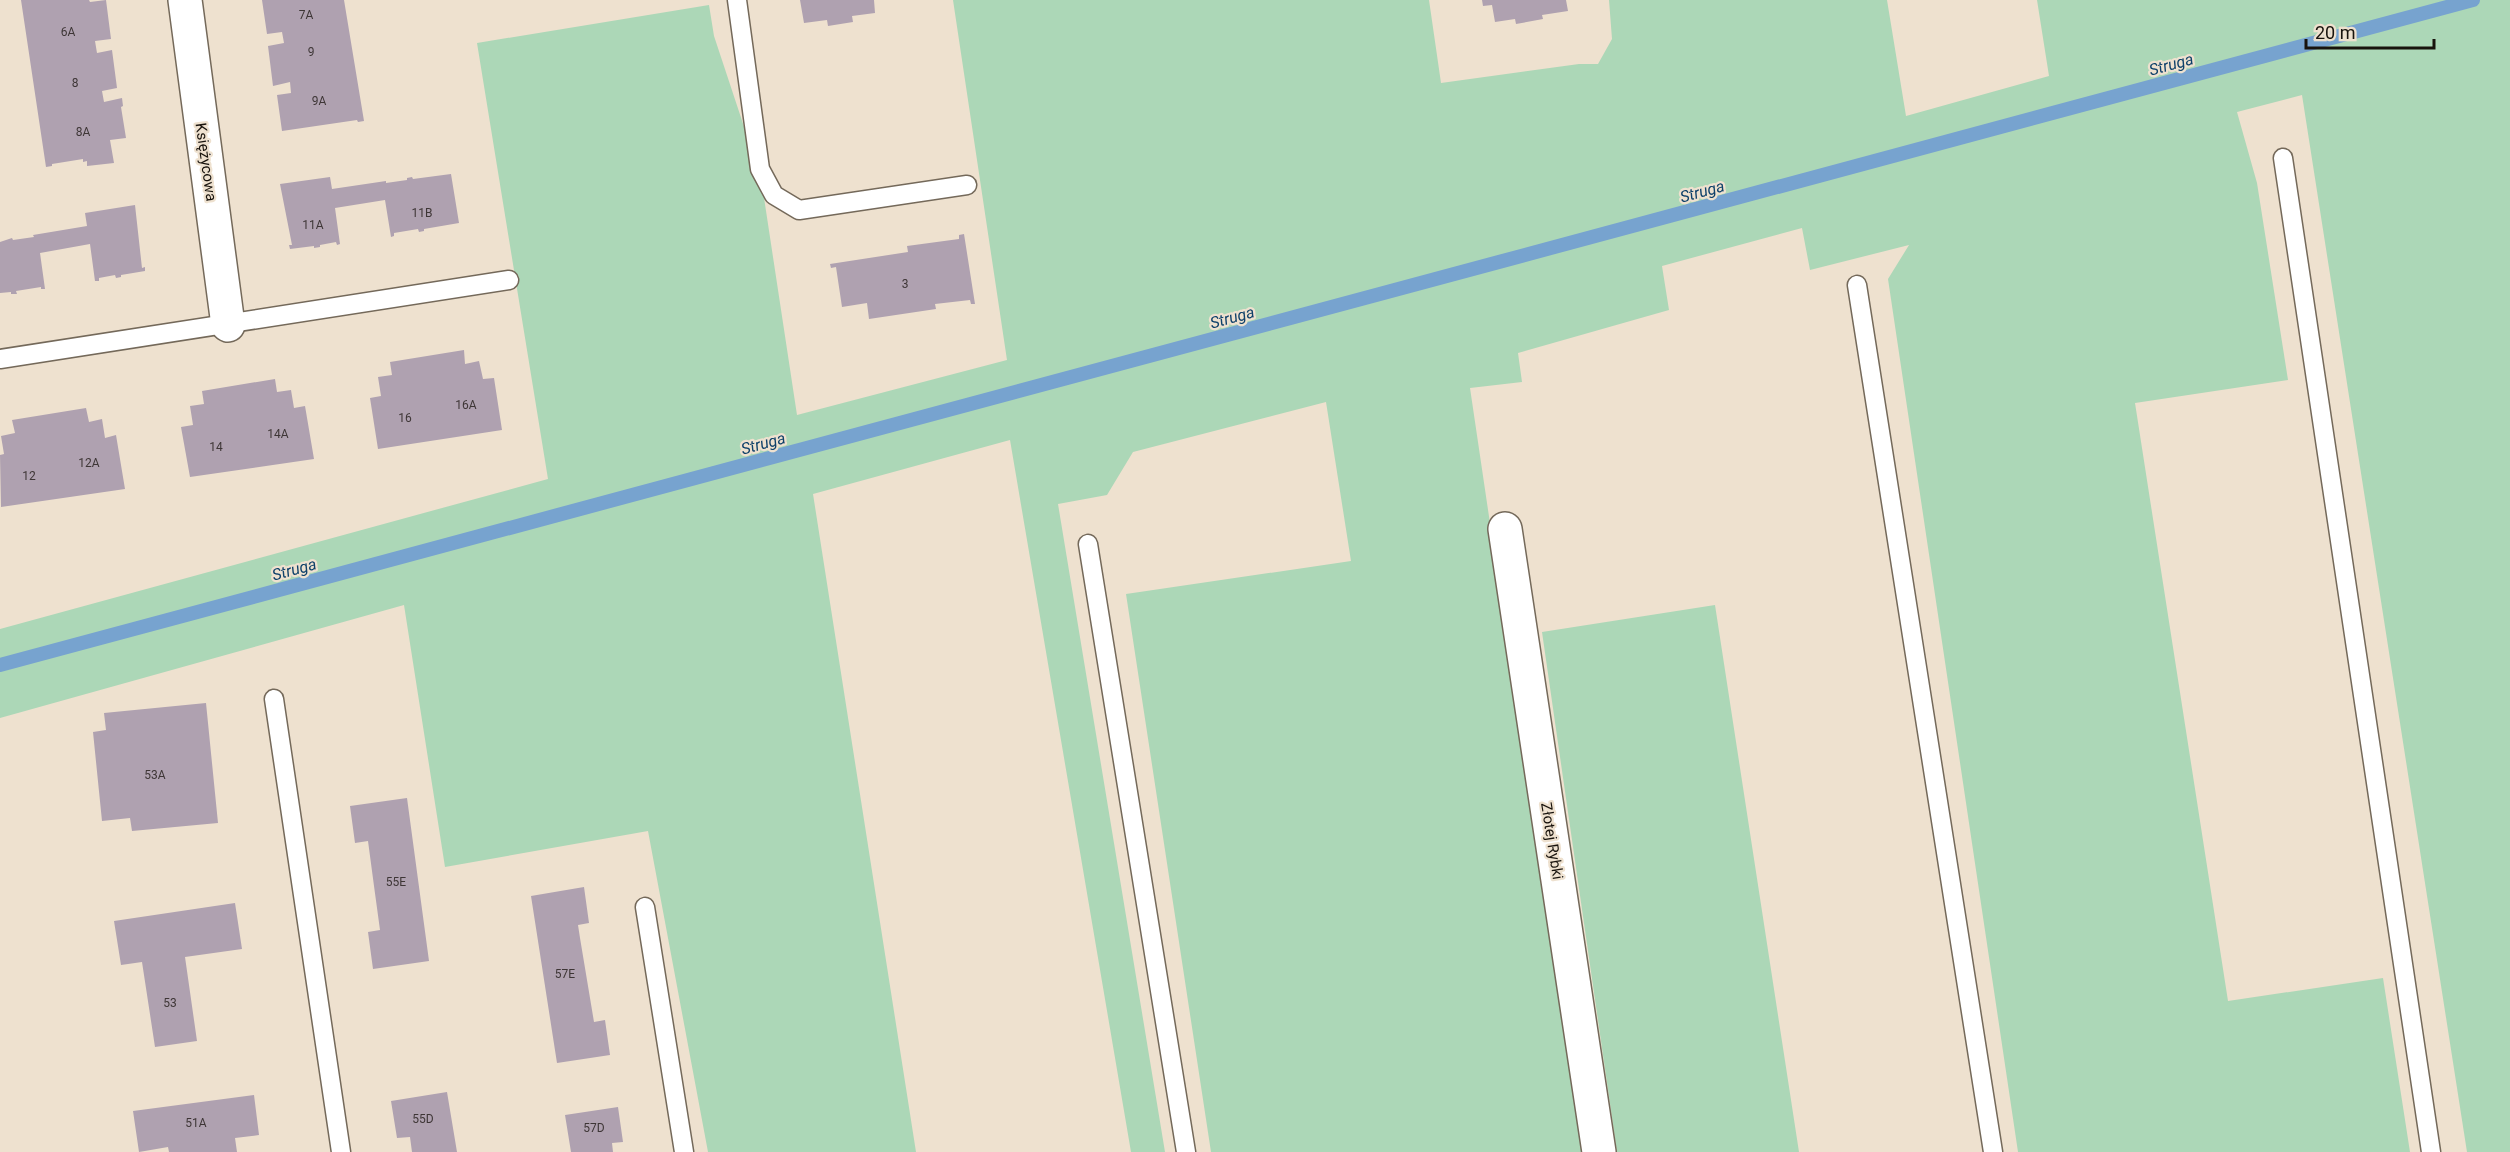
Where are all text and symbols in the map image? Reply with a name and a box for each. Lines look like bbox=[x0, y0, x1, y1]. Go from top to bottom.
house number: 7A bbox=[299, 8, 313, 22]
scale bar bbox=[2306, 12, 2434, 50]
text: 20 m bbox=[2315, 22, 2355, 43]
house number: 6A bbox=[61, 25, 75, 39]
house number: 9 bbox=[308, 45, 314, 59]
water label: Struga bbox=[2147, 49, 2195, 80]
house number: 8 bbox=[72, 76, 79, 90]
house number: 9A bbox=[312, 94, 326, 108]
street label: Księżycowa bbox=[192, 122, 220, 202]
house number: 8A bbox=[76, 125, 90, 139]
water label: Struga bbox=[1678, 176, 1726, 207]
house number: 11B bbox=[412, 206, 432, 220]
house number: 11A bbox=[302, 218, 324, 232]
house number: 3 bbox=[902, 277, 908, 291]
water label: Struga bbox=[1208, 302, 1256, 333]
house number: 16A bbox=[455, 398, 477, 412]
house number: 16 bbox=[398, 411, 412, 425]
house number: 14A bbox=[267, 427, 289, 441]
water label: Struga bbox=[739, 428, 787, 459]
house number: 14 bbox=[209, 440, 223, 454]
house number: 12A bbox=[78, 456, 100, 470]
house number: 12 bbox=[22, 469, 36, 483]
water label: Struga bbox=[270, 554, 318, 585]
house number: 53A bbox=[144, 768, 166, 782]
street label: Złotej Rybki bbox=[1537, 801, 1567, 881]
house number: 55E bbox=[386, 875, 406, 889]
house number: 57E bbox=[555, 967, 575, 981]
house number: 53 bbox=[163, 996, 177, 1010]
house number: 55D bbox=[412, 1112, 434, 1126]
house number: 51A bbox=[185, 1116, 207, 1130]
house number: 57D bbox=[583, 1121, 605, 1135]

